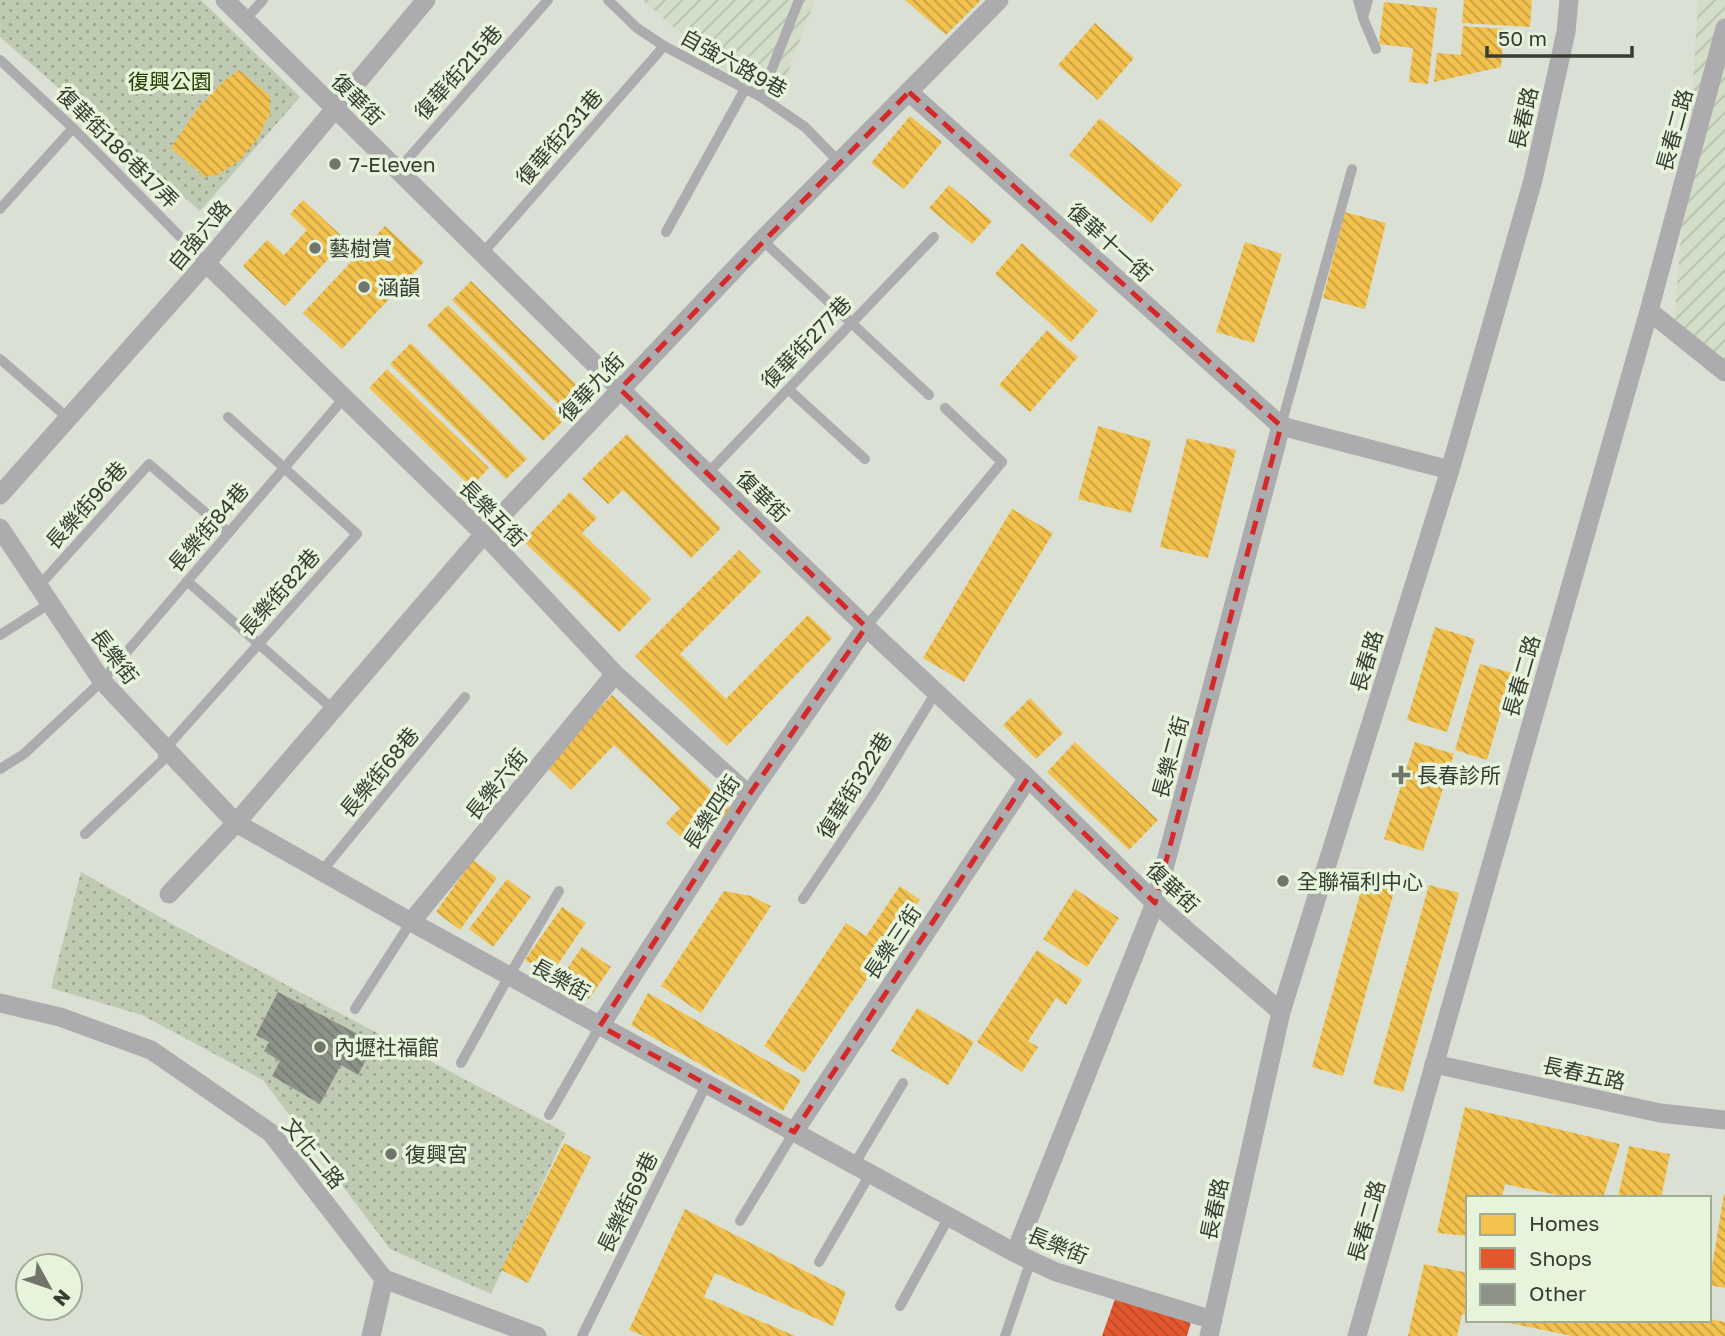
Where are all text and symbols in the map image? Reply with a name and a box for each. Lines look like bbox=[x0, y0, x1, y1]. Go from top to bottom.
scale bar bbox=[1487, 14, 1632, 58]
street label: 復華街215巷 bbox=[409, 19, 507, 125]
street label: 自強六路9巷 bbox=[676, 23, 792, 103]
text: 50 m bbox=[1498, 25, 1547, 51]
park label: 復興公園 bbox=[128, 68, 212, 94]
street label: 復華街 bbox=[327, 68, 389, 130]
street label: 復華街186巷17弄 bbox=[52, 81, 184, 213]
street label: 復華街231巷 bbox=[510, 84, 608, 190]
street label: 長春路 bbox=[1503, 84, 1543, 152]
street label: 長春二路 bbox=[1651, 86, 1697, 174]
place label: 7-Eleven bbox=[349, 151, 436, 177]
marker: 7-Eleven bbox=[327, 156, 343, 172]
street label: 自強六路 bbox=[162, 194, 236, 276]
street label: 復華十一街 bbox=[1062, 197, 1158, 287]
place label: 藝樹賞 bbox=[329, 235, 392, 261]
marker: 藝樹賞 bbox=[307, 240, 323, 256]
place label: 涵韻 bbox=[378, 274, 420, 300]
marker: 涵韻 bbox=[356, 279, 372, 295]
street label: 復華街277巷 bbox=[756, 290, 856, 394]
street label: 復華九街 bbox=[553, 347, 629, 427]
street label: 長樂街96巷 bbox=[40, 456, 132, 554]
street label: 復華街 bbox=[731, 465, 795, 527]
street label: 長樂五街 bbox=[454, 474, 532, 552]
street label: 長樂街84巷 bbox=[162, 477, 254, 577]
street label: 長樂街82巷 bbox=[233, 543, 325, 641]
street label: 長樂街 bbox=[86, 623, 144, 689]
street label: 長春路 bbox=[1344, 627, 1388, 695]
street label: 長春二路 bbox=[1497, 632, 1545, 720]
street label: 長樂二街 bbox=[1147, 713, 1193, 801]
street label: 長樂街68巷 bbox=[334, 722, 424, 822]
street label: 復華街322巷 bbox=[811, 727, 897, 843]
street label: 長樂六街 bbox=[459, 743, 533, 825]
place label: 長春診所 bbox=[1417, 762, 1501, 788]
marker: 長春診所 bbox=[1391, 765, 1411, 785]
street label: 長樂四街 bbox=[677, 770, 745, 854]
street label: 復華街 bbox=[1141, 856, 1205, 918]
place label: 全聯福利中心 bbox=[1297, 868, 1423, 894]
marker: 全聯福利中心 bbox=[1275, 873, 1291, 889]
street label: 長樂三街 bbox=[858, 900, 926, 984]
street label: 長樂街 bbox=[527, 952, 595, 1006]
place label: 內壢社福館 bbox=[334, 1034, 439, 1060]
marker: 內壢社福館 bbox=[312, 1039, 328, 1055]
street label: 長春五路 bbox=[1540, 1052, 1628, 1094]
street label: 文化二路 bbox=[277, 1112, 351, 1194]
place label: 復興宮 bbox=[405, 1141, 468, 1167]
marker: 復興宮 bbox=[383, 1146, 399, 1162]
street label: 長樂街69巷 bbox=[591, 1147, 663, 1257]
street label: 長春路 bbox=[1195, 1175, 1233, 1243]
street label: 長春二路 bbox=[1342, 1177, 1390, 1265]
legend bbox=[1466, 1196, 1711, 1322]
text: Homes bbox=[1529, 1210, 1599, 1236]
street label: 長樂街 bbox=[1024, 1221, 1092, 1269]
text: Shops bbox=[1529, 1245, 1592, 1271]
north arrow bbox=[14, 1252, 84, 1322]
text: Other bbox=[1529, 1280, 1586, 1306]
text: N bbox=[49, 1285, 76, 1311]

